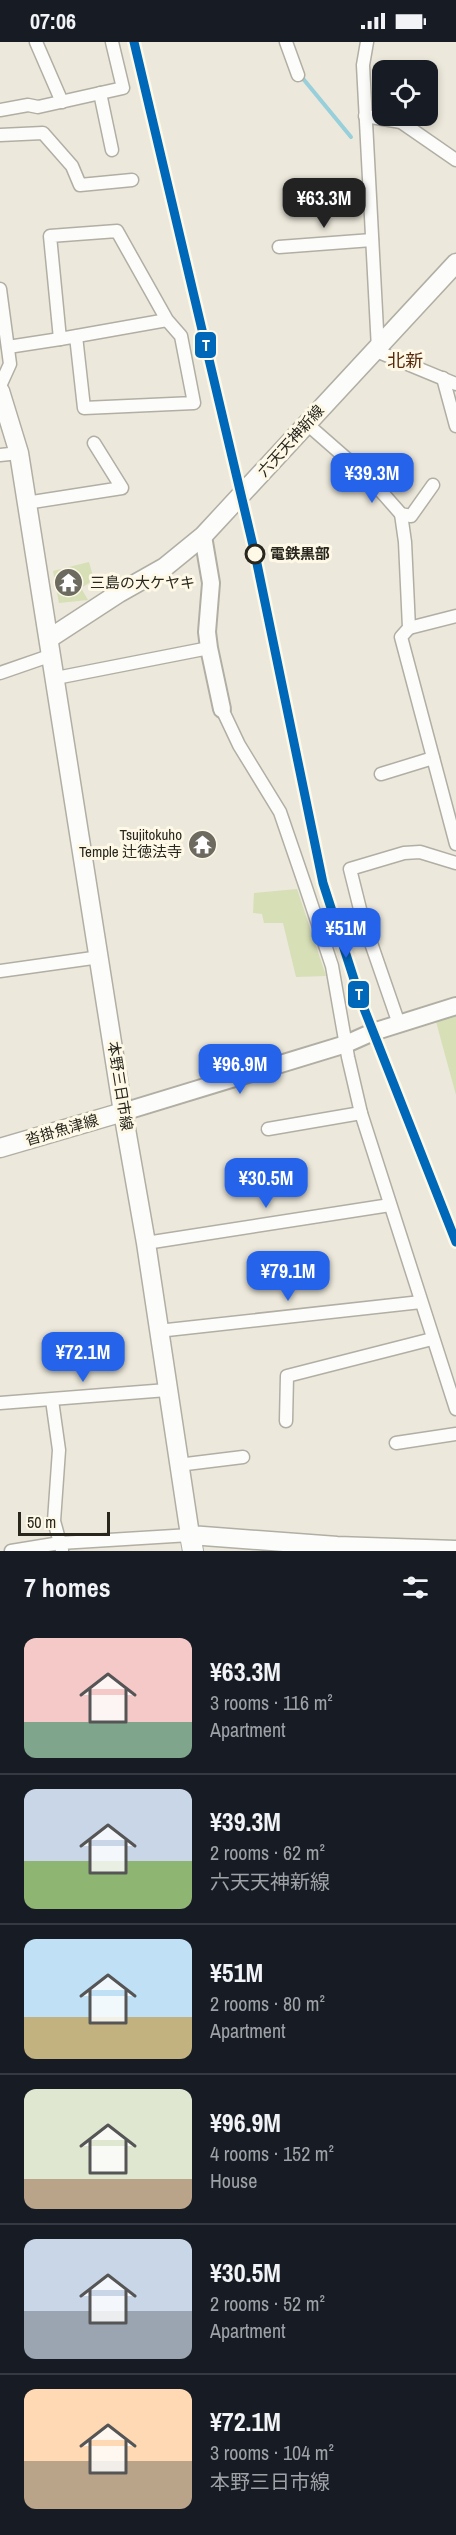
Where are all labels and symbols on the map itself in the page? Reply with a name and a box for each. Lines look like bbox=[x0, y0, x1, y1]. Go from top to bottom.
pin: ¥63.3M bbox=[275, 178, 373, 229]
line badge: T bbox=[194, 331, 217, 359]
text: T bbox=[202, 334, 210, 356]
district label: 北新 bbox=[387, 348, 423, 373]
street label: 六天天神新線 bbox=[253, 400, 329, 481]
pin: ¥39.3M bbox=[323, 453, 421, 504]
place label: 電鉄黒部 bbox=[270, 543, 330, 564]
marker: 電鉄黒部 bbox=[245, 544, 265, 564]
temple icon: 三島の大ケヤキ bbox=[53, 567, 85, 599]
place label: 三島の大ケヤキ bbox=[90, 572, 195, 593]
place label: Tsujitokuho Temple 辻徳法寺 bbox=[79, 824, 182, 862]
temple icon: Tsujitokuho Temple 辻徳法寺 bbox=[187, 828, 219, 860]
pin: ¥51M bbox=[310, 908, 382, 959]
line badge: T bbox=[347, 980, 370, 1009]
text: T bbox=[355, 983, 363, 1005]
street label: 本野三日市線 bbox=[103, 1040, 138, 1132]
pin: ¥96.9M bbox=[191, 1044, 289, 1095]
street label: 沓掛魚津線 bbox=[23, 1109, 101, 1150]
pin: ¥30.5M bbox=[217, 1158, 315, 1209]
pin: ¥79.1M bbox=[239, 1251, 337, 1302]
pin: ¥72.1M bbox=[34, 1332, 132, 1383]
scale bar bbox=[18, 1509, 110, 1536]

